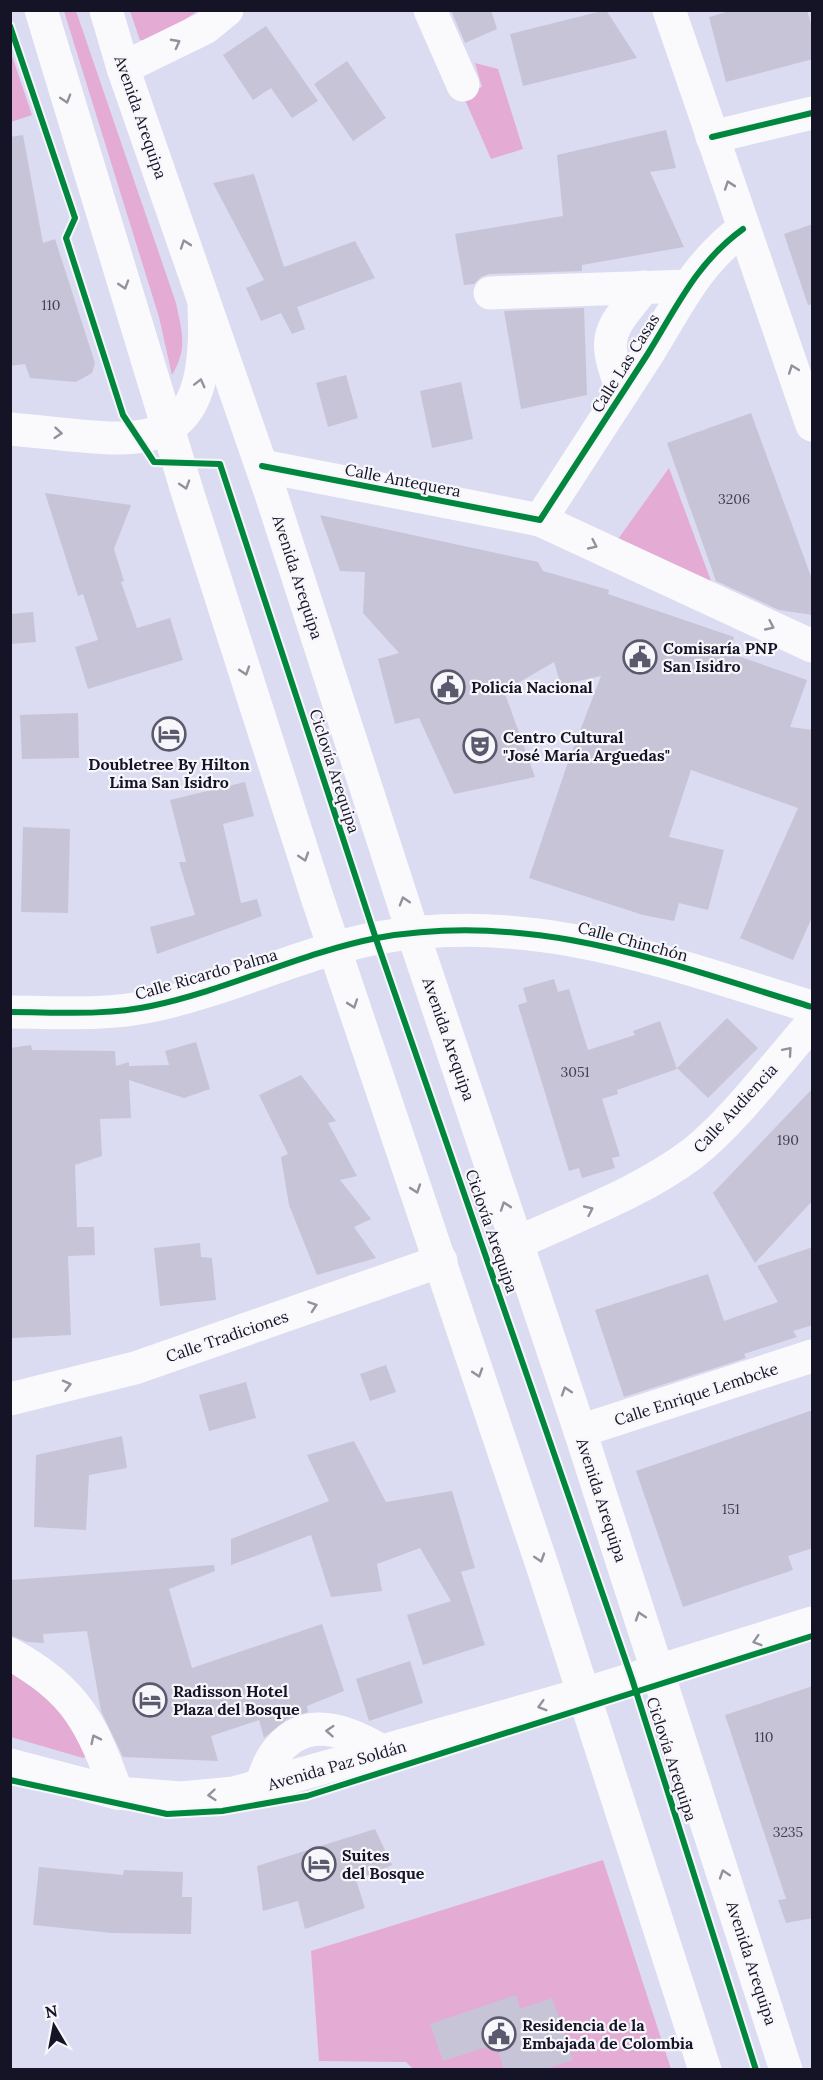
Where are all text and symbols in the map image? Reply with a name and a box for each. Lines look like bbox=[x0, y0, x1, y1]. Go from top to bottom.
one-way arrow bbox=[169, 39, 180, 50]
street label: Avenida Arequipa bbox=[110, 52, 171, 181]
one-way arrow bbox=[59, 93, 71, 104]
one-way arrow bbox=[723, 180, 736, 191]
one-way arrow bbox=[179, 239, 192, 250]
one-way arrow bbox=[117, 279, 129, 290]
house number: 110 bbox=[42, 296, 60, 314]
street label: Calle Las Casas bbox=[587, 310, 663, 416]
one-way arrow bbox=[787, 365, 800, 375]
one-way arrow bbox=[192, 378, 205, 388]
one-way arrow bbox=[53, 426, 62, 439]
street label: Calle Antequera bbox=[343, 459, 463, 501]
one-way arrow bbox=[178, 479, 190, 490]
house number: 3206 bbox=[718, 490, 750, 508]
street label: Avenida Arequipa bbox=[268, 512, 327, 641]
one-way arrow bbox=[587, 537, 598, 549]
one-way arrow bbox=[764, 619, 775, 631]
place label: Comisaría PNP San Isidro bbox=[663, 638, 777, 676]
public building icon: Comisaría PNP San Isidro bbox=[622, 639, 658, 675]
one-way arrow bbox=[238, 665, 250, 676]
public building icon: Policía Nacional bbox=[430, 669, 466, 705]
place label: Policía Nacional bbox=[471, 677, 593, 697]
street label: Ciclovía Arequipa bbox=[305, 706, 365, 836]
hotel icon: Doubletree By Hilton Lima San Isidro bbox=[151, 716, 187, 752]
place label: Centro Cultural "José María Arguedas" bbox=[503, 727, 670, 765]
theatre icon: Centro Cultural "José María Arguedas" bbox=[462, 728, 498, 764]
place label: Doubletree By Hilton Lima San Isidro bbox=[88, 754, 250, 792]
one-way arrow bbox=[297, 851, 310, 862]
one-way arrow bbox=[399, 896, 411, 907]
street label: Calle Chinchón bbox=[576, 917, 691, 965]
street label: Calle Ricardo Palma bbox=[133, 944, 279, 1004]
street label: Avenida Arequipa bbox=[418, 974, 479, 1103]
one-way arrow bbox=[346, 998, 359, 1009]
one-way arrow bbox=[781, 1047, 792, 1058]
street label: Calle Audiencia bbox=[689, 1059, 781, 1157]
house number: 3051 bbox=[560, 1063, 590, 1081]
house number: 190 bbox=[777, 1131, 799, 1149]
street label: Ciclovía Arequipa bbox=[461, 1167, 523, 1295]
one-way arrow bbox=[409, 1183, 422, 1194]
one-way arrow bbox=[499, 1201, 512, 1212]
one-way arrow bbox=[583, 1205, 594, 1217]
one-way arrow bbox=[307, 1300, 318, 1313]
street label: Calle Tradiciones bbox=[163, 1306, 291, 1366]
street label: Calle Enrique Lembcke bbox=[612, 1358, 781, 1430]
one-way arrow bbox=[471, 1367, 484, 1378]
one-way arrow bbox=[62, 1379, 72, 1392]
one-way arrow bbox=[561, 1386, 574, 1397]
street label: Avenida Arequipa bbox=[572, 1435, 631, 1564]
house number: 151 bbox=[722, 1500, 740, 1518]
one-way arrow bbox=[533, 1552, 545, 1563]
one-way arrow bbox=[634, 1611, 647, 1622]
one-way arrow bbox=[752, 1634, 763, 1646]
place label: Radisson Hotel Plaza del Bosque bbox=[173, 1681, 300, 1719]
hotel icon: Radisson Hotel Plaza del Bosque bbox=[132, 1682, 168, 1718]
street label: Ciclovía Arequipa bbox=[642, 1694, 702, 1824]
one-way arrow bbox=[537, 1699, 547, 1712]
one-way arrow bbox=[325, 1724, 334, 1737]
house number: 110 bbox=[755, 1728, 773, 1746]
one-way arrow bbox=[91, 1734, 103, 1745]
street label: Avenida Paz Soldán bbox=[264, 1736, 409, 1795]
one-way arrow bbox=[207, 1788, 216, 1801]
house number: 3235 bbox=[773, 1823, 803, 1841]
place label: Suites del Bosque bbox=[342, 1845, 425, 1883]
hotel icon: Suites del Bosque bbox=[301, 1846, 337, 1882]
one-way arrow bbox=[718, 1869, 731, 1880]
street label: Avenida Arequipa bbox=[722, 1898, 781, 2027]
north arrow bbox=[24, 1996, 84, 2056]
text: N bbox=[44, 2000, 59, 2022]
place label: Residencia de la Embajada de Colombia bbox=[522, 2015, 694, 2053]
public building icon: Residencia de la Embajada de Colombia bbox=[481, 2016, 517, 2052]

